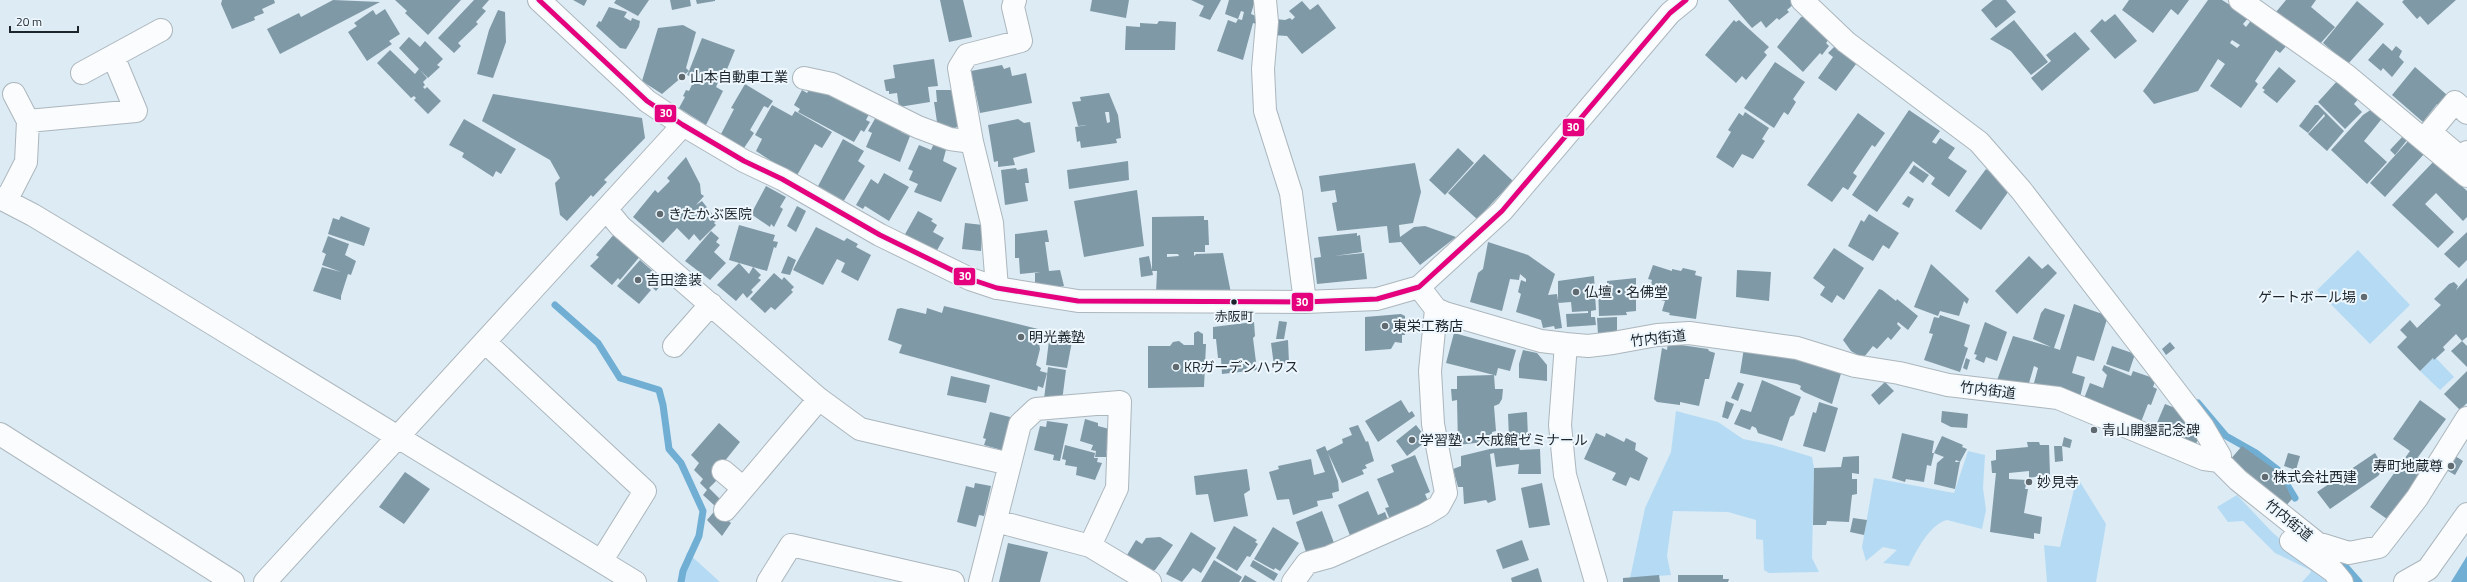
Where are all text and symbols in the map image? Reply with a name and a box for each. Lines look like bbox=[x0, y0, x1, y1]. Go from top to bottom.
scale bar bbox=[10, 8, 78, 34]
text: 20 m bbox=[16, 12, 42, 31]
place label: 山本自動車工業 bbox=[690, 66, 788, 87]
marker: 山本自動車工業 bbox=[677, 72, 687, 82]
line badge: 30 bbox=[654, 104, 677, 123]
text: 30 bbox=[660, 105, 672, 121]
line badge: 30 bbox=[1562, 118, 1585, 137]
text: 30 bbox=[1567, 119, 1579, 135]
place label: きたかぶ医院 bbox=[668, 203, 752, 224]
marker: きたかぶ医院 bbox=[655, 209, 665, 219]
line badge: 30 bbox=[953, 267, 976, 286]
text: 30 bbox=[959, 268, 971, 284]
place label: 吉田塗装 bbox=[646, 269, 702, 290]
marker: 吉田塗装 bbox=[633, 275, 643, 285]
place label: 仏壇・名佛堂 bbox=[1584, 281, 1668, 302]
place label: ゲートボール場 bbox=[2258, 286, 2356, 307]
marker: 仏壇・名佛堂 bbox=[1571, 287, 1581, 297]
line badge: 30 bbox=[1291, 292, 1314, 312]
marker: ゲートボール場 bbox=[2359, 292, 2369, 302]
text: 30 bbox=[1296, 294, 1308, 310]
marker: 赤阪町 bbox=[1229, 297, 1239, 307]
place label: 赤阪町 bbox=[1214, 306, 1254, 326]
place label: 東栄工務店 bbox=[1393, 315, 1463, 336]
marker: 東栄工務店 bbox=[1380, 321, 1390, 331]
street label: 竹内街道 bbox=[1629, 324, 1687, 351]
place label: 明光義塾 bbox=[1029, 326, 1085, 347]
marker: 明光義塾 bbox=[1016, 332, 1026, 342]
place label: KRガーデンハウス bbox=[1184, 356, 1299, 377]
marker: KRガーデンハウス bbox=[1171, 362, 1181, 372]
street label: 竹内街道 bbox=[1959, 376, 2017, 403]
place label: 青山開墾記念碑 bbox=[2102, 419, 2200, 440]
marker: 青山開墾記念碑 bbox=[2089, 425, 2099, 435]
place label: 学習塾・大成館ゼミナール bbox=[1420, 429, 1588, 450]
marker: 学習塾・大成館ゼミナール bbox=[1407, 435, 1417, 445]
place label: 寿町地蔵尊 bbox=[2373, 455, 2443, 476]
marker: 寿町地蔵尊 bbox=[2446, 461, 2456, 471]
place label: 株式会社西建 bbox=[2273, 466, 2357, 487]
place label: 妙見寺 bbox=[2037, 471, 2079, 492]
marker: 株式会社西建 bbox=[2260, 472, 2270, 482]
marker: 妙見寺 bbox=[2024, 477, 2034, 487]
street label: 竹内街道 bbox=[2261, 494, 2318, 545]

